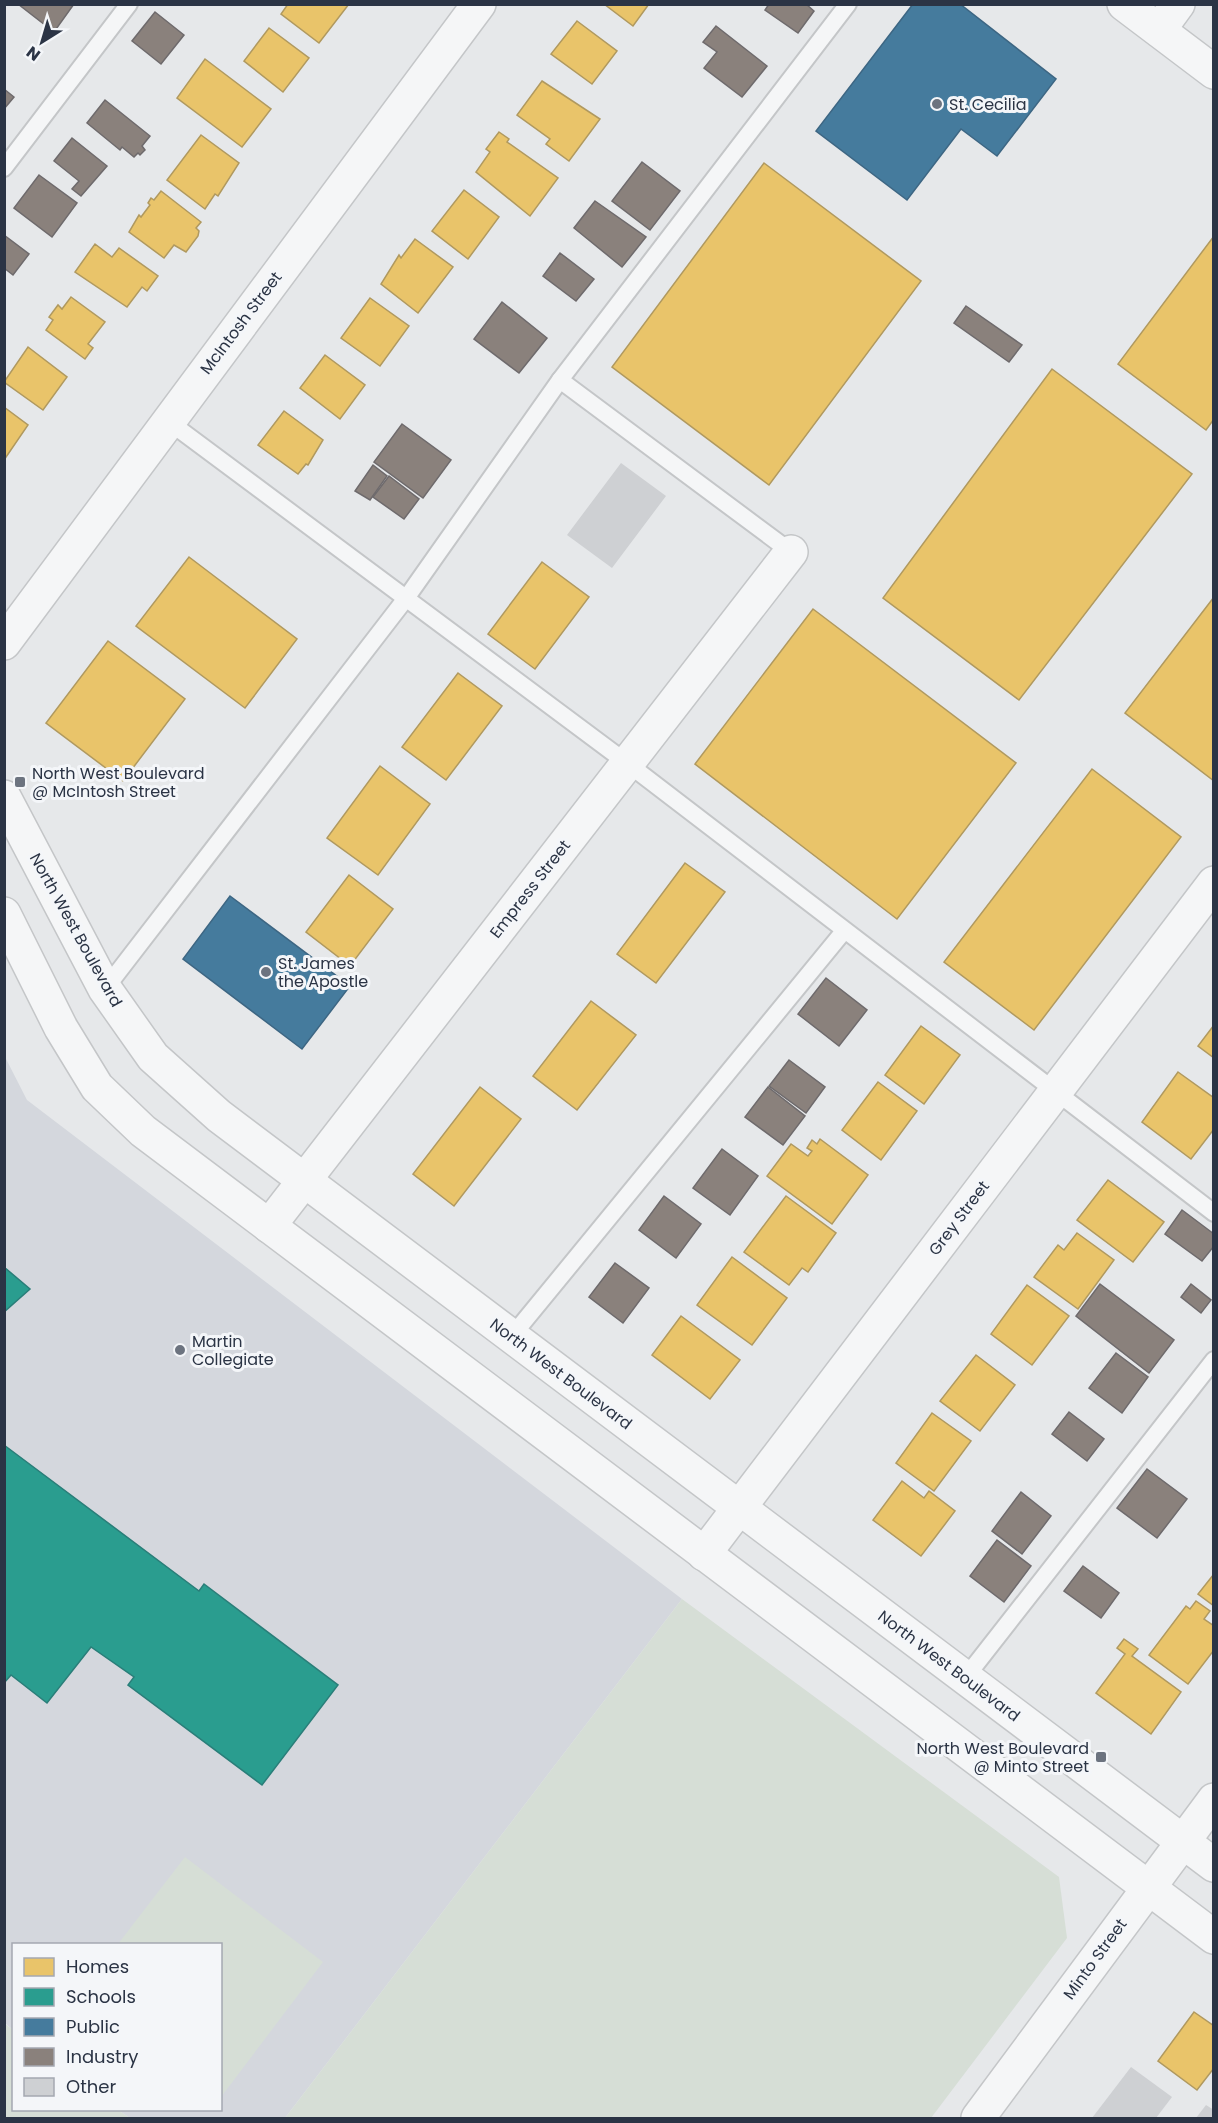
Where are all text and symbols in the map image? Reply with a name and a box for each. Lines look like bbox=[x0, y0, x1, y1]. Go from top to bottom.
north arrow bbox=[12, 12, 72, 72]
text: N bbox=[22, 41, 45, 66]
place label: St. Cecilia bbox=[949, 93, 1026, 116]
marker: St. Cecilia bbox=[930, 97, 944, 111]
street label: McIntosh Street bbox=[195, 267, 287, 379]
place label: North West Boulevard @ McIntosh Street bbox=[32, 762, 205, 803]
marker: North West Boulevard @ McIntosh Street bbox=[13, 775, 27, 789]
street label: Empress Street bbox=[484, 835, 576, 943]
street label: North West Boulevard bbox=[24, 849, 128, 1011]
place label: St. James the Apostle bbox=[278, 952, 368, 993]
marker: St. James the Apostle bbox=[259, 965, 273, 979]
street label: Grey Street bbox=[923, 1176, 995, 1260]
street label: North West Boulevard bbox=[485, 1313, 637, 1435]
place label: Martin Collegiate bbox=[192, 1330, 274, 1371]
marker: Martin Collegiate bbox=[173, 1343, 187, 1357]
street label: North West Boulevard bbox=[873, 1605, 1025, 1727]
place label: North West Boulevard @ Minto Street bbox=[917, 1737, 1089, 1778]
marker: North West Boulevard @ Minto Street bbox=[1094, 1750, 1108, 1764]
street label: Minto Street bbox=[1058, 1914, 1132, 2004]
legend bbox=[12, 1943, 222, 2111]
text: Homes bbox=[66, 1954, 129, 1979]
text: Schools bbox=[66, 1984, 136, 2009]
text: Public bbox=[66, 2014, 120, 2039]
text: Industry bbox=[66, 2044, 138, 2069]
text: Other bbox=[66, 2074, 116, 2099]

